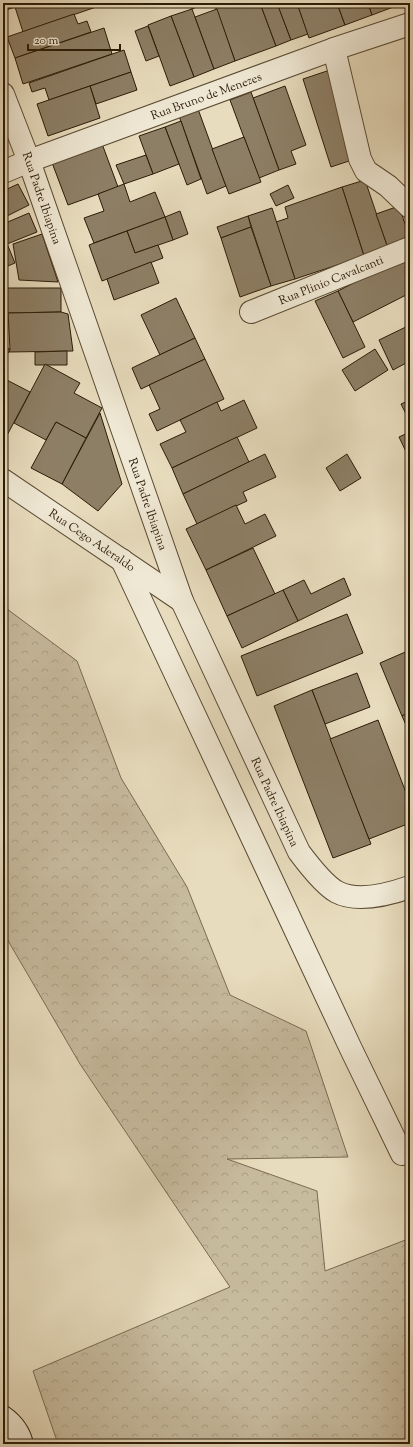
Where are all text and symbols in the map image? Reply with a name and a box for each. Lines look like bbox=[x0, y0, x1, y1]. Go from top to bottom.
scale bar bbox=[28, 26, 120, 52]
text: 20 m bbox=[34, 32, 59, 50]
street label: Rua Bruno de Menezes bbox=[148, 68, 265, 125]
street label: Rua Padre Ibiapina bbox=[17, 150, 65, 247]
street label: Rua Plinio Cavalcanti bbox=[276, 251, 387, 310]
street label: Rua Padre Ibiapina bbox=[123, 456, 171, 553]
street label: Rua Cego Aderaldo bbox=[45, 505, 139, 577]
street label: Rua Padre Ibiapina bbox=[245, 755, 303, 850]

